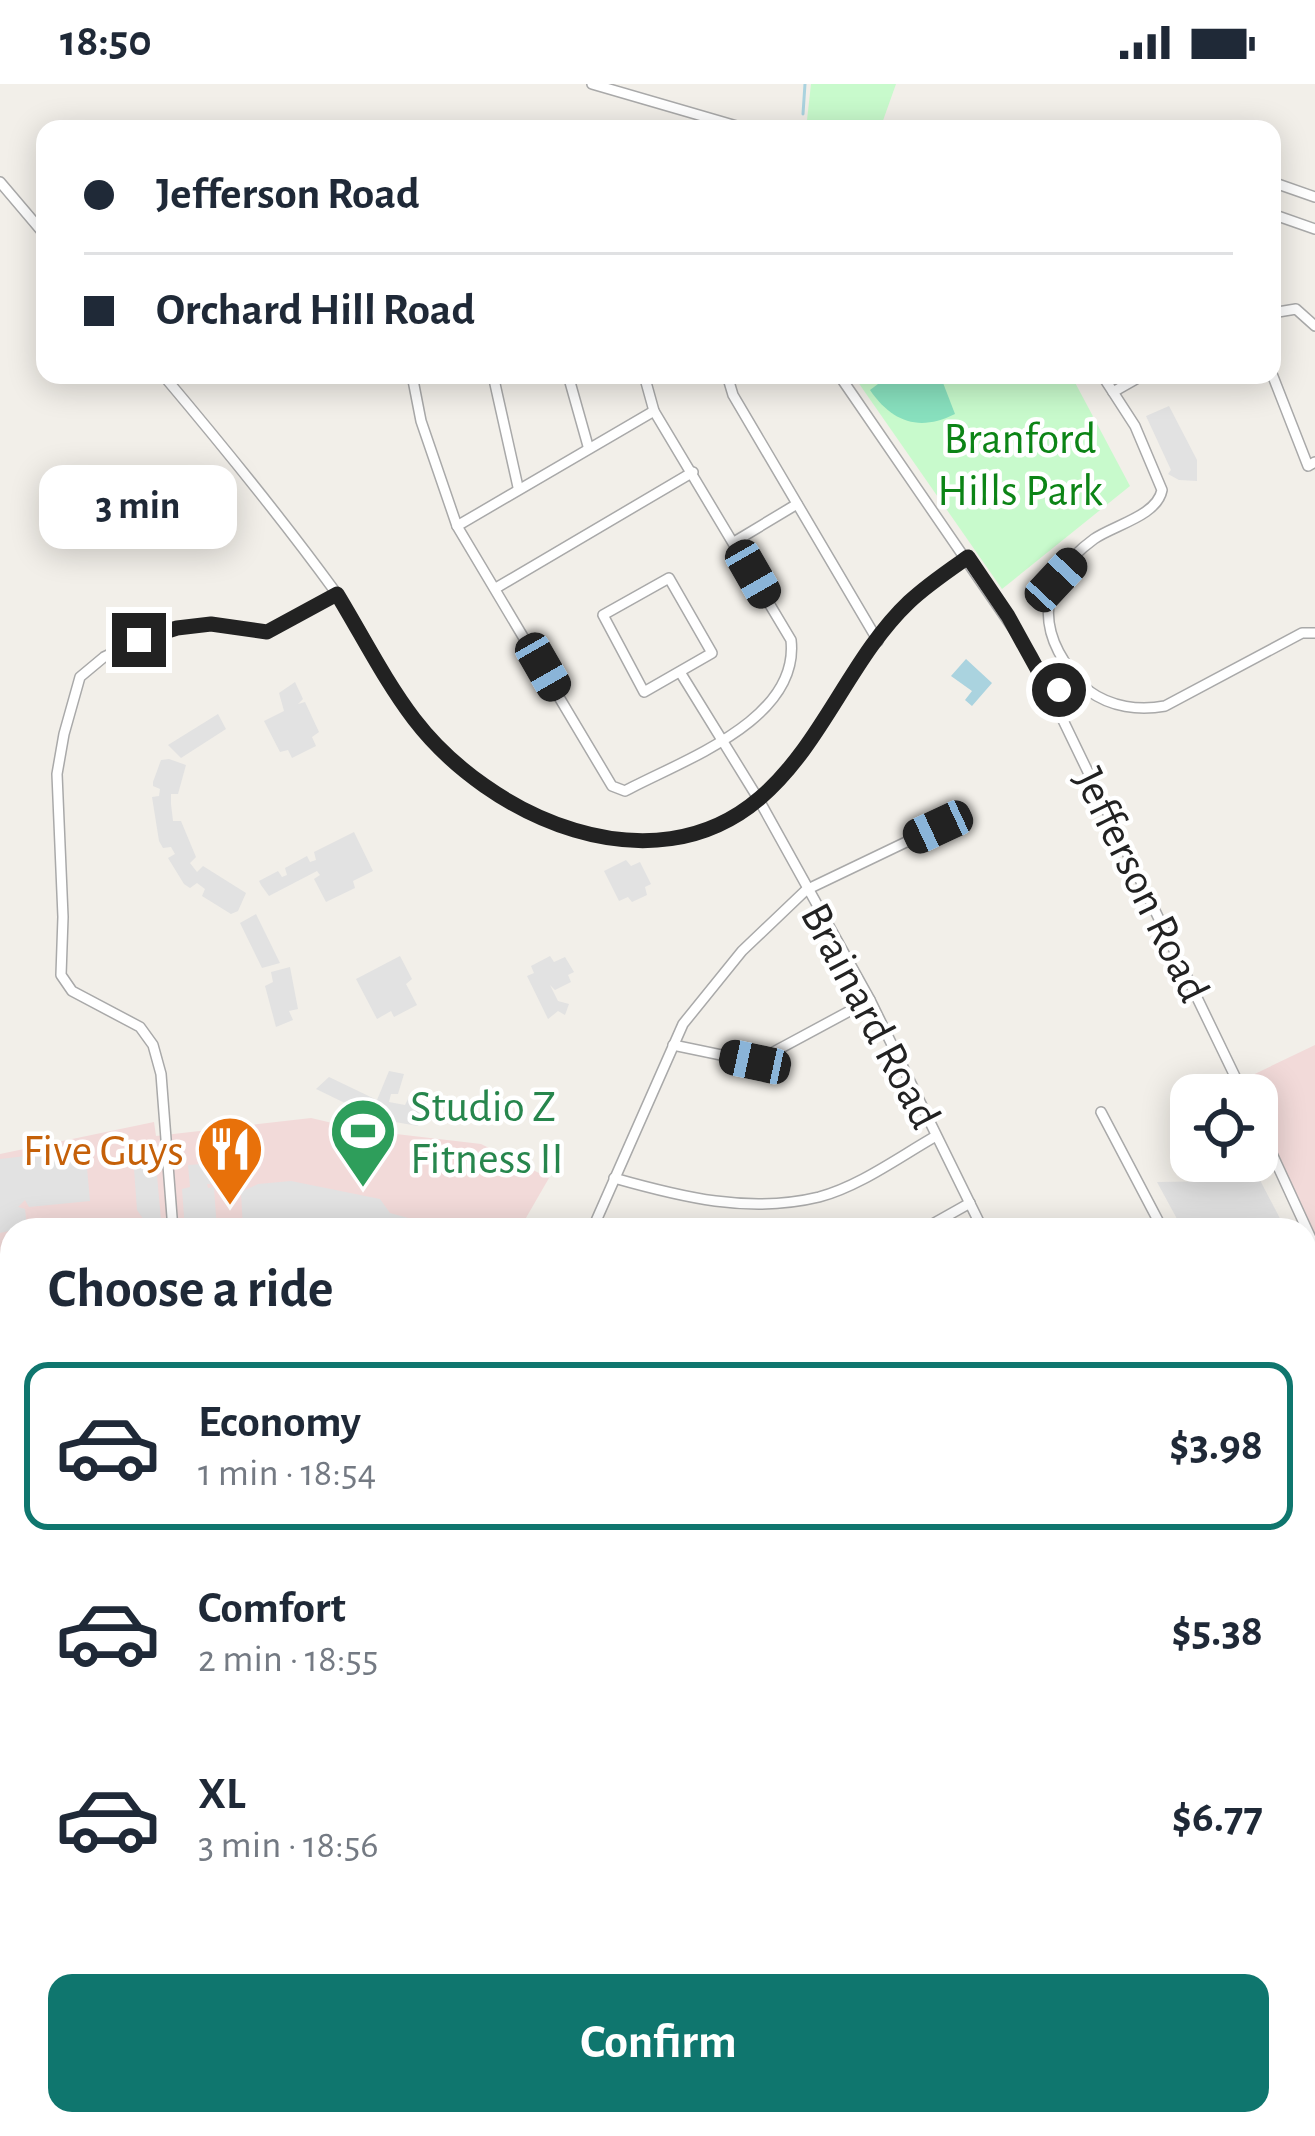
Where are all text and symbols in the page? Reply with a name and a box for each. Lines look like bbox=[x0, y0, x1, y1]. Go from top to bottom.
text: 18:50 bbox=[60, 19, 152, 64]
text: Jefferson Road bbox=[156, 172, 420, 217]
text: Orchard Hill Road bbox=[156, 288, 475, 333]
park label: Branford Hills Park bbox=[937, 417, 1103, 514]
callout: 3 min bbox=[40, 466, 238, 550]
text: 3 min bbox=[96, 487, 180, 526]
car bbox=[719, 534, 787, 614]
car bbox=[1018, 541, 1094, 619]
route end bbox=[112, 613, 166, 667]
car bbox=[509, 627, 577, 707]
route start bbox=[1032, 663, 1086, 717]
street label: Jefferson Road bbox=[1065, 761, 1217, 1009]
car bbox=[898, 795, 978, 859]
street label: Brainard Road bbox=[792, 896, 948, 1136]
car bbox=[716, 1037, 794, 1087]
map controls bbox=[1170, 1074, 1278, 1182]
button: locate bbox=[1170, 1074, 1278, 1182]
place label: Studio Z Fitness II bbox=[410, 1085, 564, 1182]
sports icon: Studio Z Fitness II bbox=[328, 1096, 398, 1190]
restaurant icon: Five Guys bbox=[195, 1114, 265, 1208]
place label: Five Guys bbox=[23, 1129, 184, 1174]
text: Choose a ride bbox=[48, 1263, 334, 1317]
icon: car bbox=[54, 1392, 162, 1500]
text: Economy bbox=[198, 1400, 361, 1445]
text: $3.98 bbox=[1169, 1423, 1263, 1468]
text: 1 min · 18:54 bbox=[198, 1454, 376, 1493]
icon: car bbox=[54, 1578, 162, 1686]
text: Comfort bbox=[198, 1586, 346, 1631]
text: $5.38 bbox=[1171, 1609, 1263, 1654]
text: 2 min · 18:55 bbox=[198, 1640, 378, 1679]
icon: car bbox=[54, 1764, 162, 1872]
text: XL bbox=[198, 1772, 246, 1817]
text: $6.77 bbox=[1172, 1795, 1263, 1840]
text: 3 min · 18:56 bbox=[198, 1826, 379, 1865]
button: Confirm bbox=[48, 1974, 1269, 2112]

